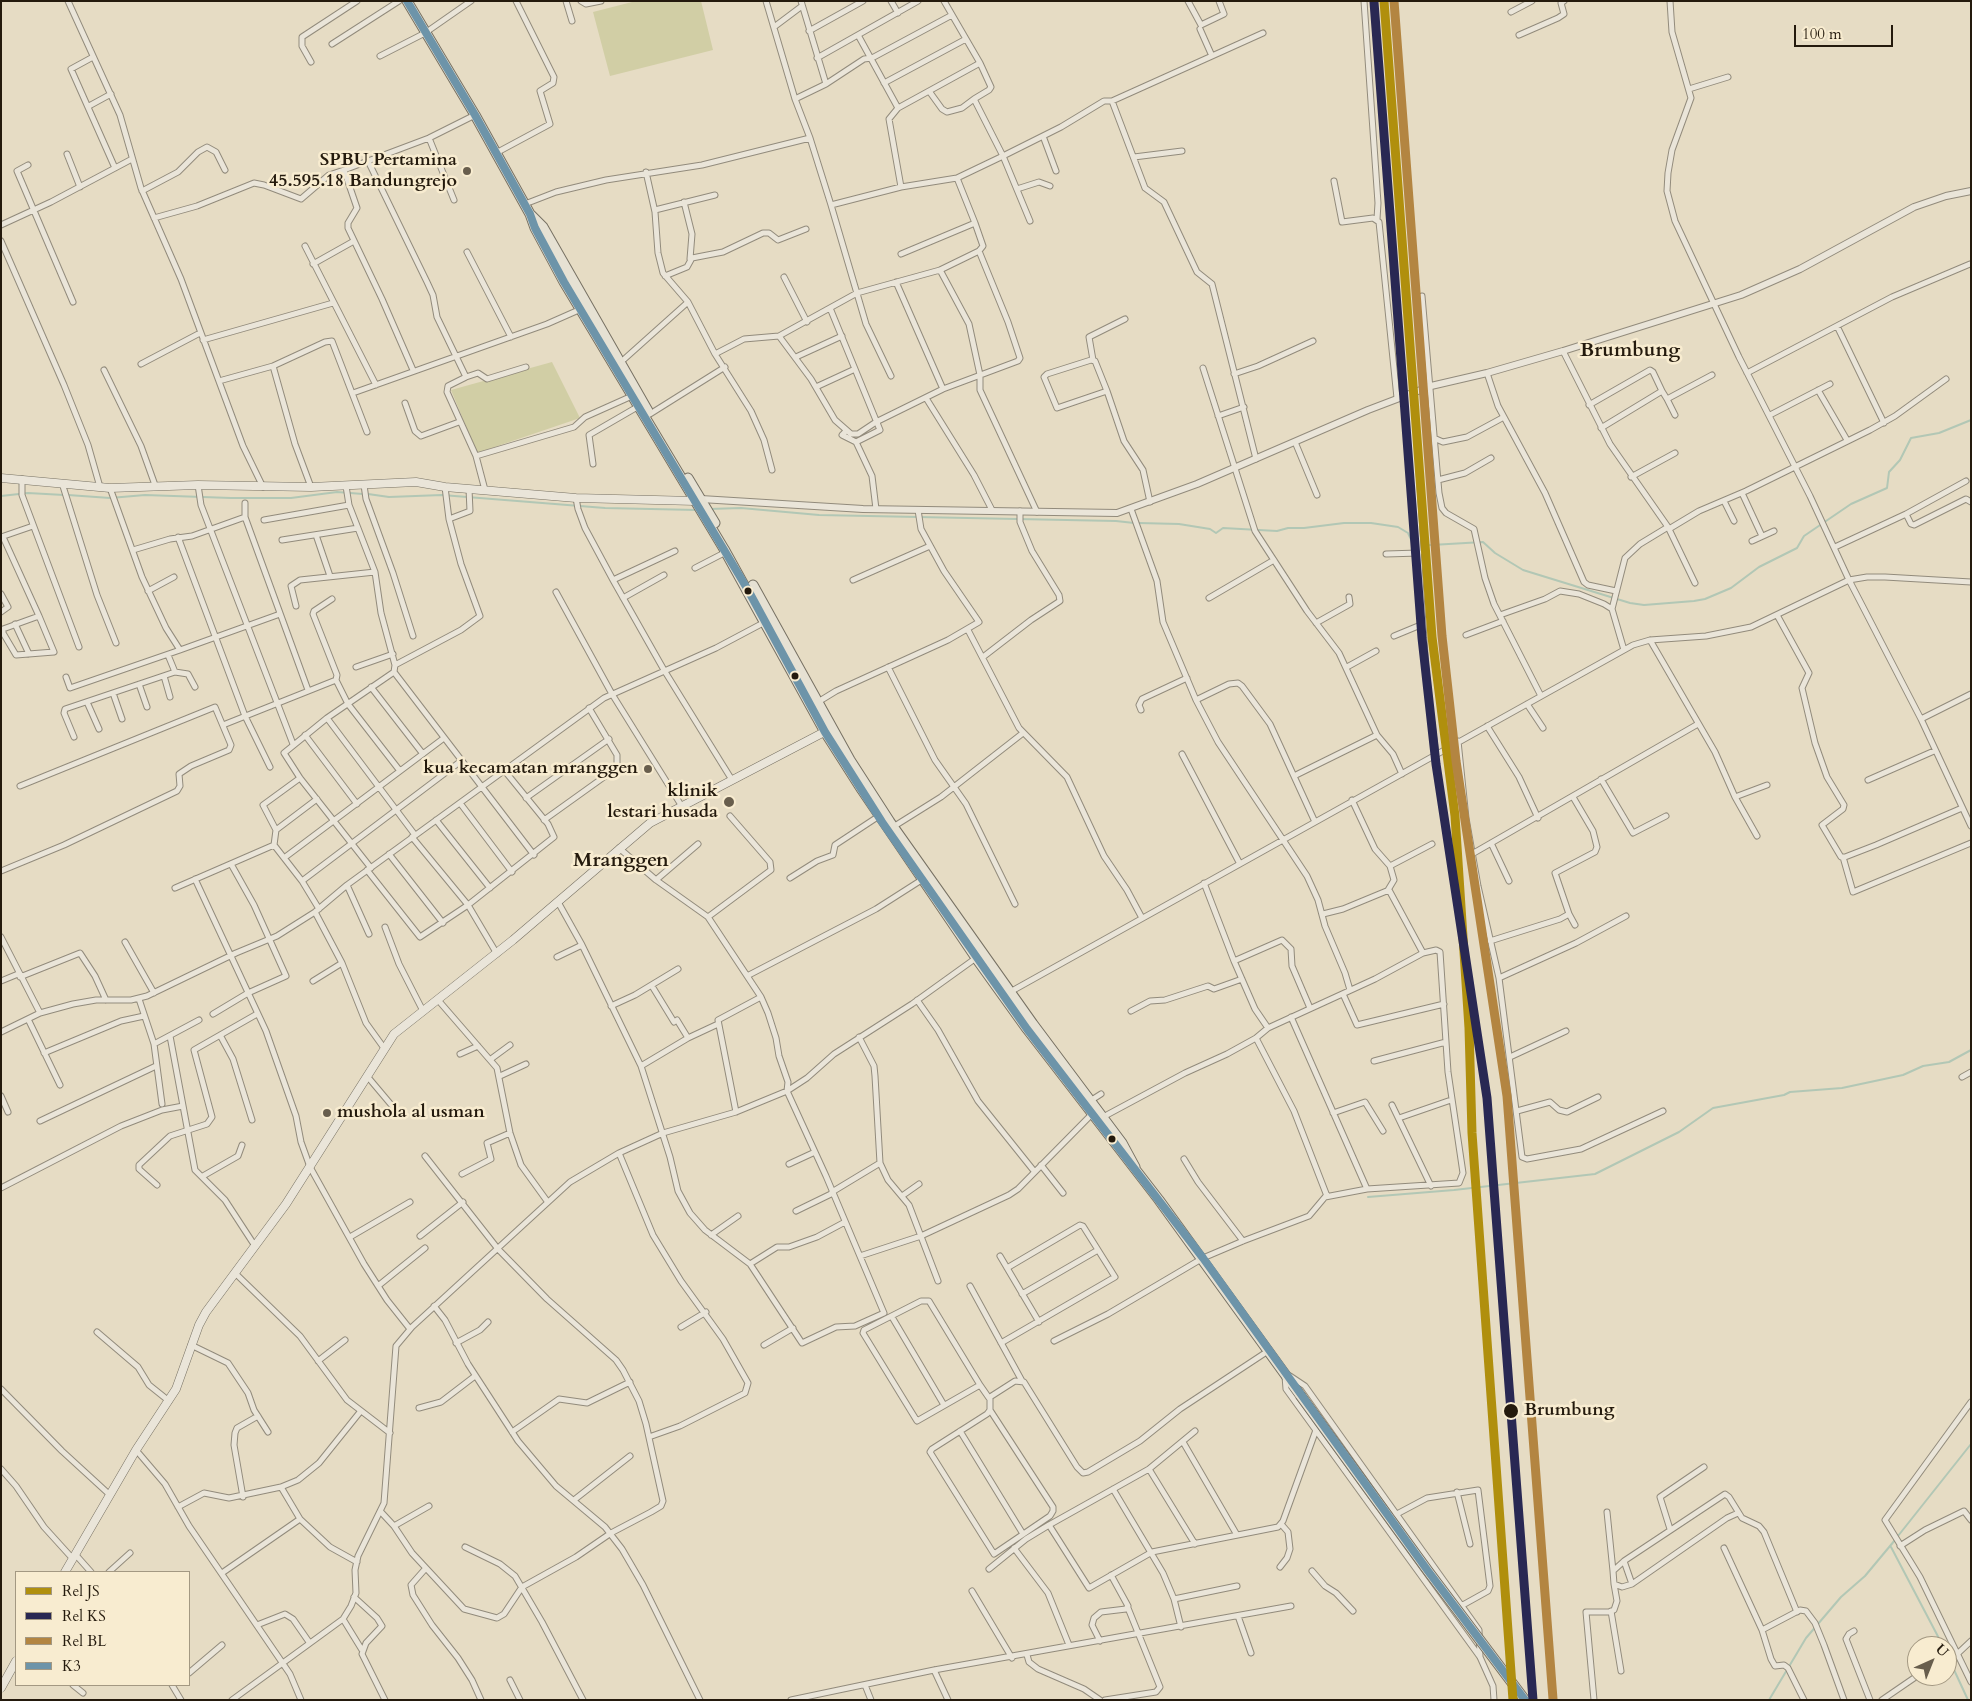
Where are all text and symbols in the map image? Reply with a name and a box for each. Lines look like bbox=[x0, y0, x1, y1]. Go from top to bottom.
scale bar bbox=[1797, 15, 1896, 47]
text: 100 m bbox=[1802, 24, 1842, 44]
place label: SPBU Pertamina 45.595.18 Bandungrejo bbox=[269, 150, 457, 192]
marker: SPBU Pertamina 45.595.18 Bandungrejo bbox=[461, 165, 473, 177]
district label: Brumbung bbox=[1580, 339, 1680, 363]
unlabelled marker bbox=[743, 586, 753, 596]
unlabelled marker bbox=[790, 671, 800, 681]
place label: kua kecamatan mranggen bbox=[423, 758, 638, 780]
marker: kua kecamatan mranggen bbox=[642, 763, 654, 775]
place label: klinik lestari husada bbox=[608, 781, 718, 824]
marker: klinik lestari husada bbox=[722, 795, 736, 809]
district label: Mranggen bbox=[573, 849, 669, 873]
place label: mushola al usman bbox=[337, 1102, 485, 1124]
marker: mushola al usman bbox=[321, 1107, 333, 1119]
unlabelled marker bbox=[1107, 1134, 1117, 1144]
place label: Brumbung bbox=[1524, 1400, 1615, 1422]
marker: Brumbung bbox=[1502, 1402, 1520, 1420]
legend bbox=[15, 1571, 190, 1686]
text: Rel JS bbox=[62, 1581, 100, 1601]
text: Rel KS bbox=[62, 1606, 106, 1626]
text: Rel BL bbox=[62, 1631, 106, 1651]
north arrow bbox=[1907, 1636, 1957, 1686]
text: U bbox=[1931, 1640, 1953, 1661]
text: K3 bbox=[62, 1656, 81, 1676]

